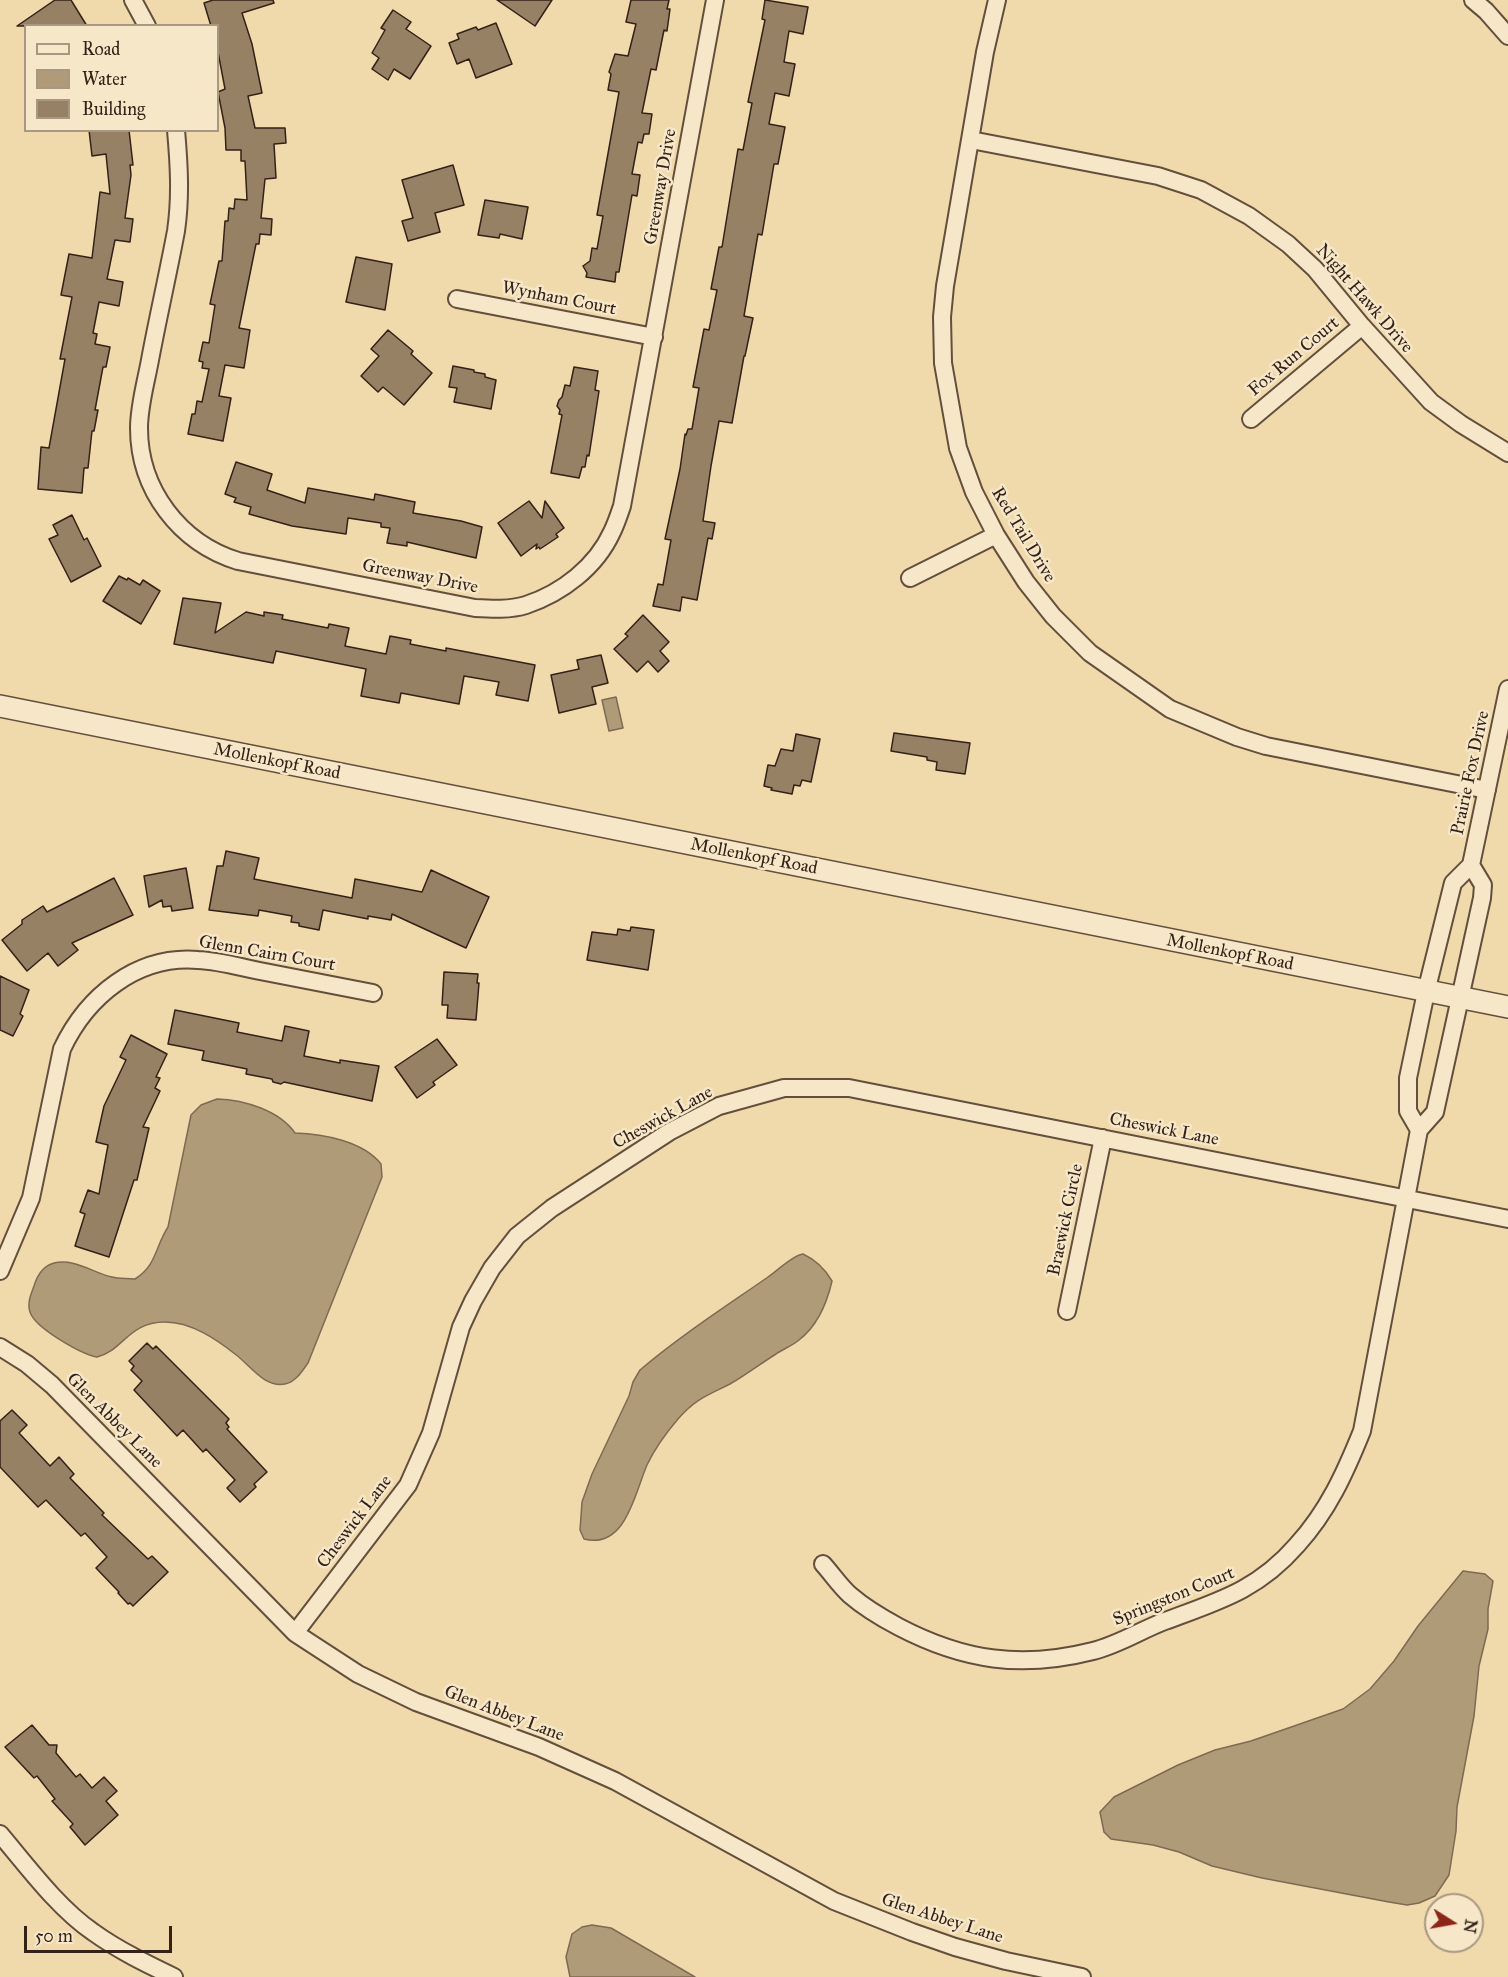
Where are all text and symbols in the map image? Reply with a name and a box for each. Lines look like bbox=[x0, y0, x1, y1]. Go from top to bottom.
legend bbox=[24, 24, 219, 132]
text: Road bbox=[82, 38, 120, 60]
text: Water bbox=[82, 68, 126, 90]
text: Building bbox=[82, 98, 145, 120]
street label: Greenway Drive bbox=[640, 127, 682, 247]
street label: Night Hawk Drive bbox=[1311, 240, 1417, 358]
street label: Wynham Court bbox=[500, 277, 618, 321]
street label: Fox Run Court bbox=[1244, 313, 1344, 401]
street label: Red Tail Drive bbox=[986, 484, 1060, 586]
street label: Greenway Drive bbox=[360, 555, 480, 599]
street label: Prairie Fox Drive bbox=[1447, 709, 1495, 837]
street label: Mollenkopf Road bbox=[212, 739, 342, 785]
street label: Mollenkopf Road bbox=[689, 834, 819, 880]
street label: Mollenkopf Road bbox=[1165, 930, 1295, 976]
street label: Glenn Cairn Court bbox=[197, 931, 337, 977]
street label: Cheswick Lane bbox=[609, 1082, 717, 1154]
street label: Cheswick Lane bbox=[1108, 1109, 1220, 1151]
street label: Braewick Circle bbox=[1044, 1162, 1088, 1278]
street label: Glen Abbey Lane bbox=[62, 1369, 166, 1473]
street label: Cheswick Lane bbox=[313, 1471, 397, 1573]
street label: Springston Court bbox=[1110, 1563, 1238, 1631]
street label: Glen Abbey Lane bbox=[441, 1681, 567, 1747]
street label: Glen Abbey Lane bbox=[879, 1889, 1005, 1949]
north arrow bbox=[1424, 1893, 1484, 1953]
scale bar bbox=[27, 1914, 176, 1952]
text: N bbox=[1460, 1918, 1481, 1935]
text: 50 m bbox=[35, 1925, 73, 1947]

